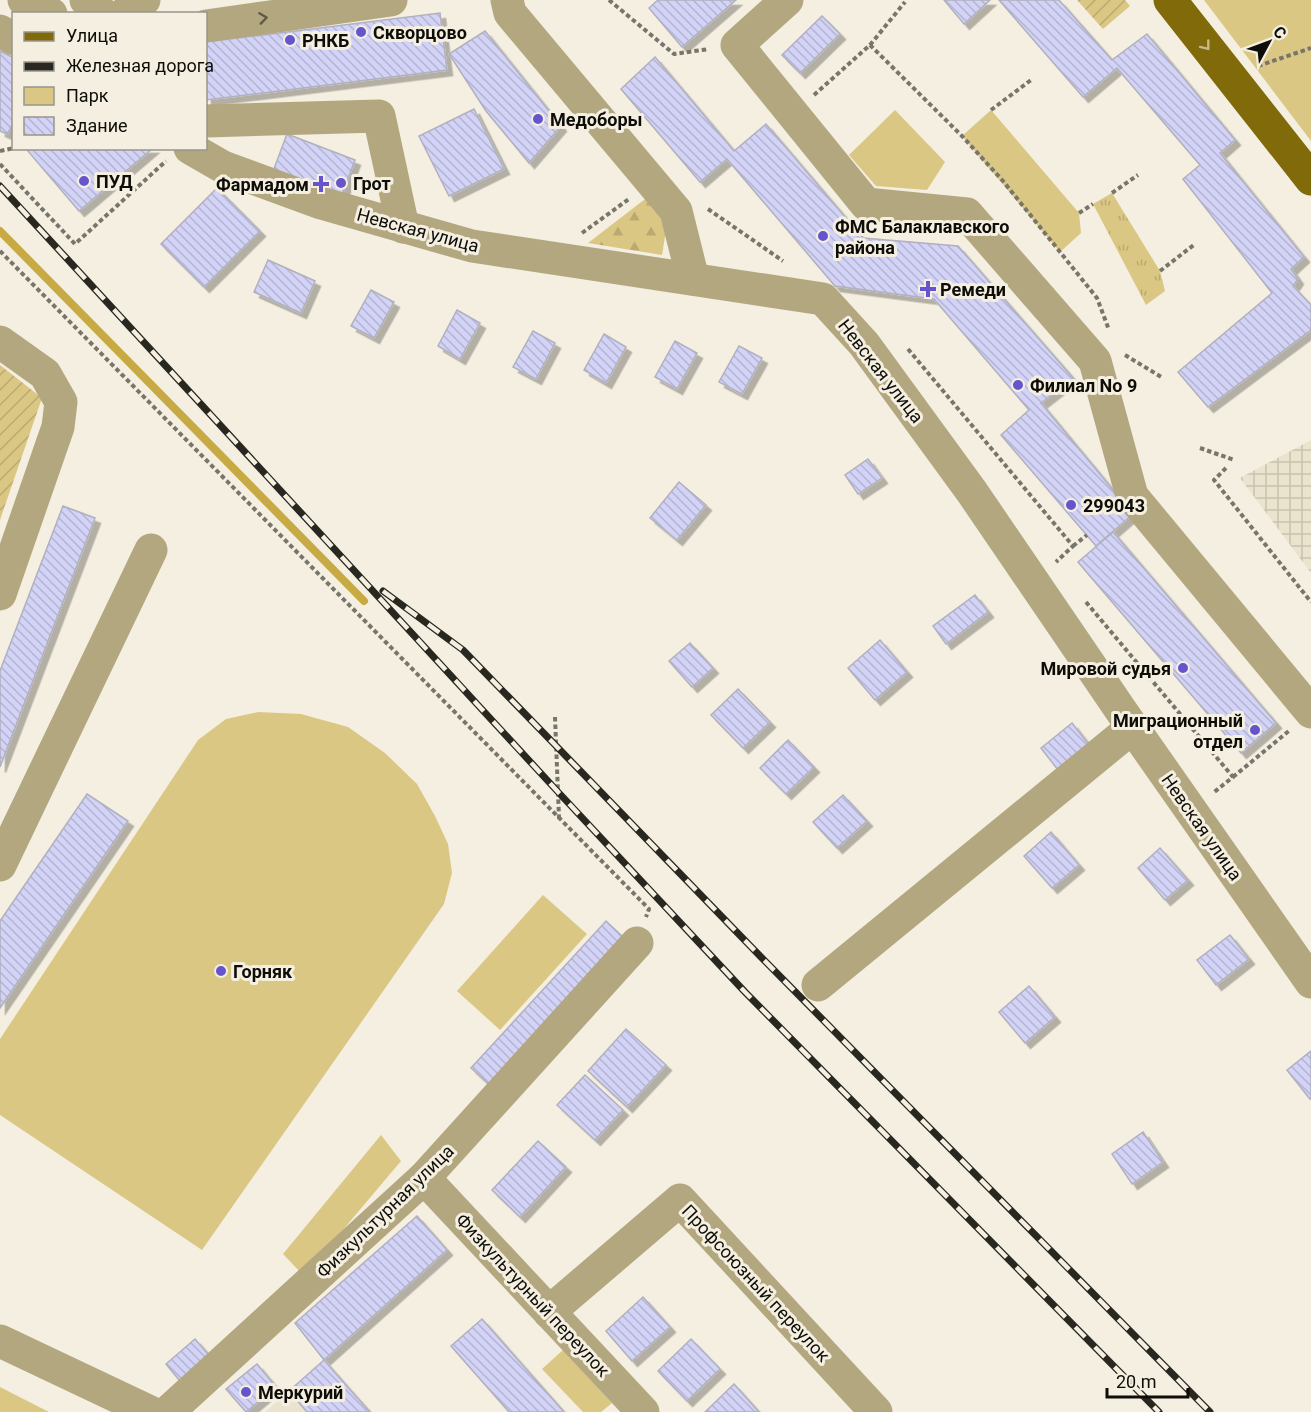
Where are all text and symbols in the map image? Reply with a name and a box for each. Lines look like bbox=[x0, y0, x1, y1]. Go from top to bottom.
legend bbox=[12, 12, 207, 150]
north arrow bbox=[1239, 12, 1299, 72]
one-way arrow bbox=[259, 13, 268, 25]
place label: Скворцово bbox=[373, 22, 467, 43]
text: С bbox=[1269, 22, 1291, 43]
text: Улица bbox=[66, 25, 118, 46]
marker: Скворцово bbox=[354, 25, 368, 39]
place label: РНКБ bbox=[302, 30, 349, 51]
marker: РНКБ bbox=[283, 33, 297, 47]
one-way arrow bbox=[1198, 40, 1209, 51]
text: Железная дорога bbox=[66, 55, 214, 76]
text: Парк bbox=[66, 85, 109, 106]
place label: Медоборы bbox=[550, 109, 642, 130]
marker: Медоборы bbox=[531, 112, 545, 126]
text: Здание bbox=[66, 115, 128, 136]
place label: ПУД bbox=[96, 171, 133, 192]
place label: Грот bbox=[353, 173, 391, 194]
marker: ПУД bbox=[77, 174, 91, 188]
place label: Фармадом bbox=[216, 174, 309, 195]
marker: Грот bbox=[334, 176, 348, 190]
marker: Фармадом bbox=[314, 177, 328, 191]
street label: Невская улица bbox=[355, 204, 481, 256]
place label: ФМС Балаклавского района bbox=[835, 216, 1009, 258]
marker: ФМС Балаклавского района bbox=[816, 229, 830, 243]
place label: Ремеди bbox=[940, 279, 1006, 300]
marker: Ремеди bbox=[921, 282, 935, 296]
street label: Невская улица bbox=[834, 315, 928, 427]
place label: Филиал No 9 bbox=[1030, 375, 1137, 396]
marker: Филиал No 9 bbox=[1011, 378, 1025, 392]
place label: 299043 bbox=[1083, 495, 1145, 516]
marker: 299043 bbox=[1064, 498, 1078, 512]
place label: Мировой судья bbox=[1040, 658, 1171, 679]
marker: Мировой судья bbox=[1176, 661, 1190, 675]
place label: Миграционный отдел bbox=[1113, 710, 1243, 752]
marker: Миграционный отдел bbox=[1248, 723, 1262, 737]
street label: Невская улица bbox=[1157, 770, 1247, 884]
place label: Горняк bbox=[233, 961, 293, 982]
marker: Горняк bbox=[214, 964, 228, 978]
street label: Физкультурная улица bbox=[312, 1140, 458, 1282]
street label: Профсоюзный переулок bbox=[678, 1200, 834, 1366]
street label: Физкультурный переулок bbox=[452, 1209, 614, 1381]
scale bar bbox=[1107, 1361, 1188, 1399]
text: 20 m bbox=[1116, 1371, 1156, 1392]
place label: Меркурий bbox=[258, 1382, 343, 1403]
marker: Меркурий bbox=[239, 1385, 253, 1399]

